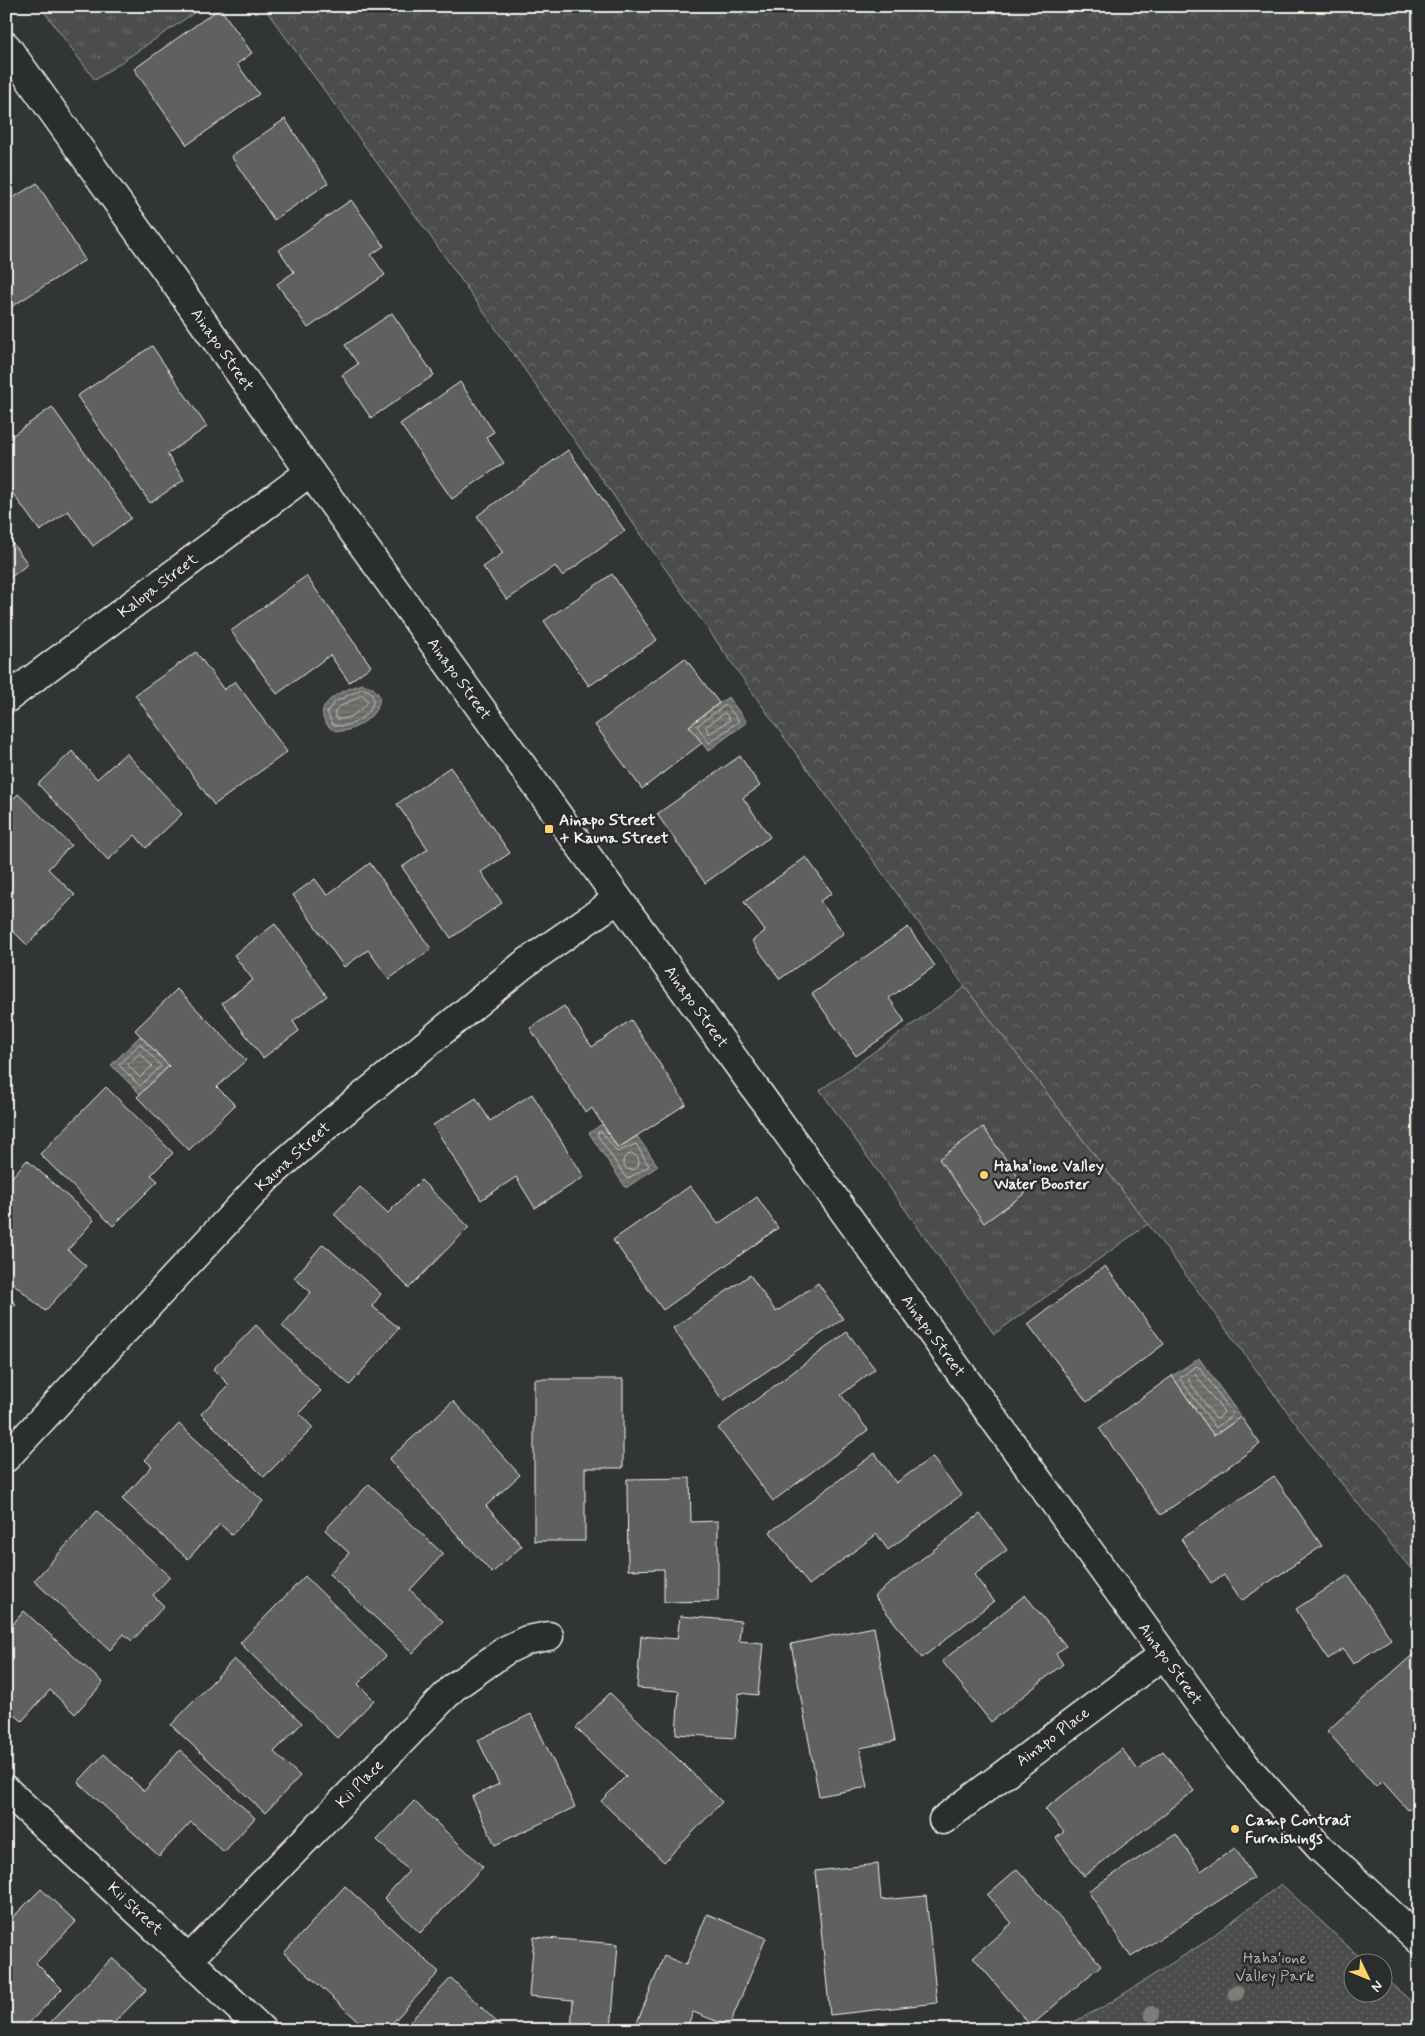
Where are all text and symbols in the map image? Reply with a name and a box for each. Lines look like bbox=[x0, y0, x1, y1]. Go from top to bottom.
street label: Ainapo Street bbox=[186, 304, 259, 396]
street label: Kalopa Street bbox=[114, 549, 203, 623]
street label: Ainapo Street bbox=[422, 634, 496, 725]
place label: Ainapo Street + Kauna Street bbox=[559, 810, 669, 849]
marker: Ainapo Street + Kauna Street bbox=[543, 823, 555, 835]
street label: Ainapo Street bbox=[659, 962, 733, 1053]
street label: Kauna Street bbox=[251, 1117, 335, 1196]
place label: Haha'ione Valley Water Booster bbox=[993, 1156, 1104, 1195]
marker: Haha'ione Valley Water Booster bbox=[978, 1169, 990, 1181]
street label: Ainapo Street bbox=[896, 1291, 970, 1382]
street label: Ainapo Street bbox=[1133, 1619, 1207, 1710]
street label: Ainapo Place bbox=[1012, 1702, 1094, 1772]
street label: Kii Place bbox=[332, 1755, 389, 1813]
place label: Camp Contract Furnishings bbox=[1245, 1810, 1351, 1851]
marker: Camp Contract Furnishings bbox=[1229, 1823, 1241, 1835]
street label: Kii Street bbox=[103, 1878, 168, 1941]
park label: Haha‘ione Valley Park bbox=[1236, 1948, 1314, 1987]
north arrow bbox=[1342, 1954, 1392, 2004]
text: N bbox=[1367, 1977, 1387, 1996]

